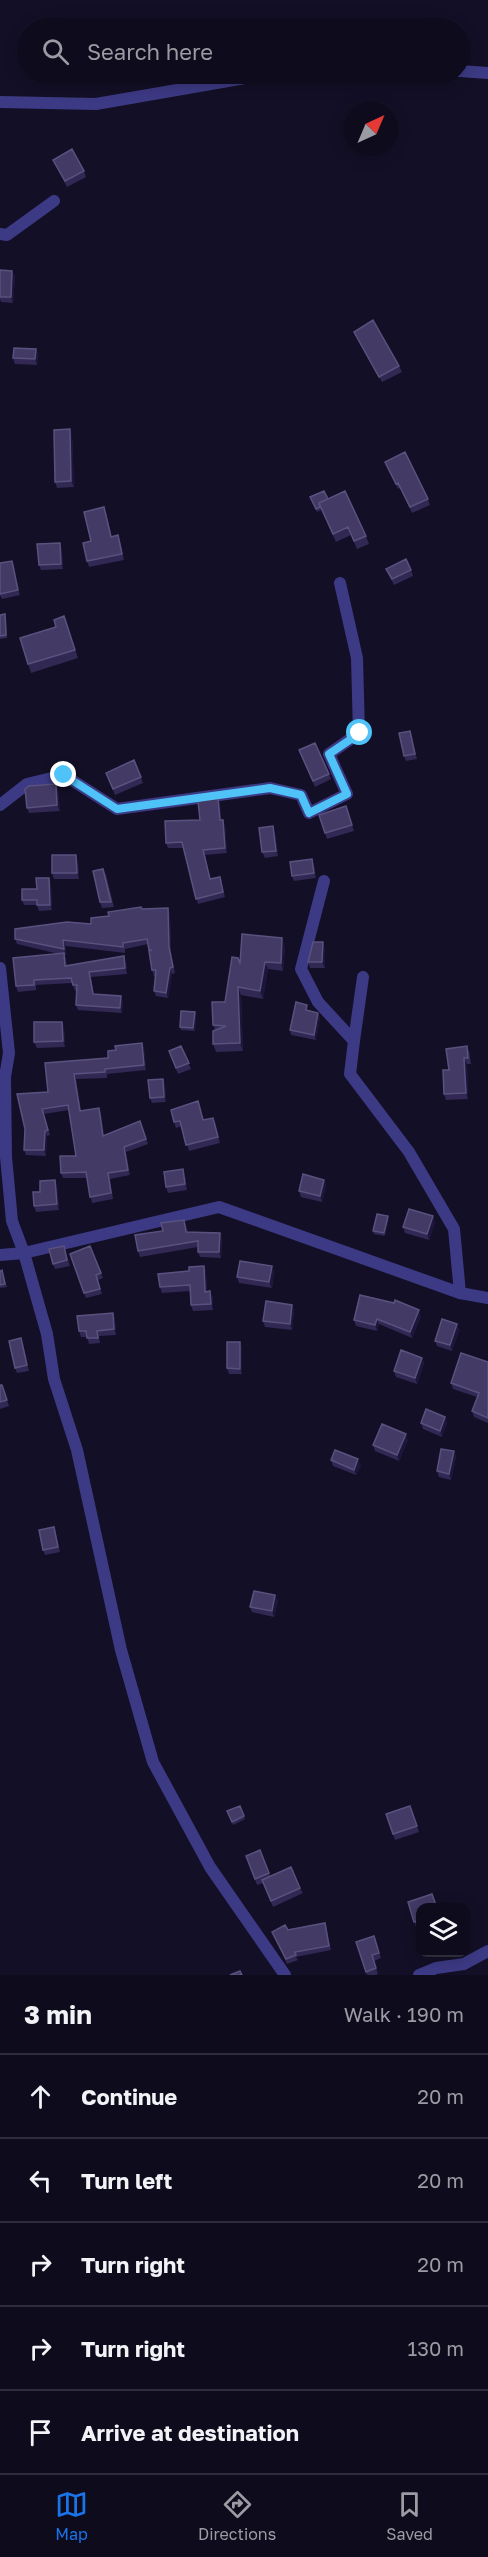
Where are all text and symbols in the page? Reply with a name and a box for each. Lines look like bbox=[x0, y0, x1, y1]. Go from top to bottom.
search box bbox=[18, 18, 470, 84]
icon: search bbox=[39, 35, 72, 68]
text: Search here bbox=[87, 38, 213, 65]
north arrow bbox=[344, 102, 398, 156]
route start bbox=[346, 719, 372, 745]
route end bbox=[50, 761, 76, 787]
map controls bbox=[416, 1903, 470, 1957]
button: layers bbox=[416, 1903, 470, 1957]
text: 3 min bbox=[24, 1999, 92, 2030]
text: Walk · 190 m bbox=[344, 2002, 464, 2026]
icon: ahead bbox=[24, 2080, 57, 2113]
text: Continue bbox=[81, 2083, 177, 2110]
text: 20 m bbox=[417, 2084, 464, 2108]
icon: left bbox=[24, 2164, 57, 2197]
text: Turn left bbox=[81, 2167, 172, 2194]
text: 20 m bbox=[417, 2168, 464, 2192]
icon: right bbox=[24, 2248, 57, 2281]
text: Turn right bbox=[81, 2251, 185, 2278]
text: 20 m bbox=[417, 2252, 464, 2276]
icon: right bbox=[24, 2332, 57, 2365]
text: Turn right bbox=[81, 2335, 185, 2362]
text: 130 m bbox=[408, 2336, 464, 2360]
icon: arrive bbox=[24, 2416, 57, 2449]
text: Arrive at destination bbox=[81, 2419, 299, 2446]
tab: Map bbox=[55, 2488, 88, 2544]
tab: Directions bbox=[198, 2488, 276, 2544]
tab: Saved bbox=[386, 2488, 433, 2544]

